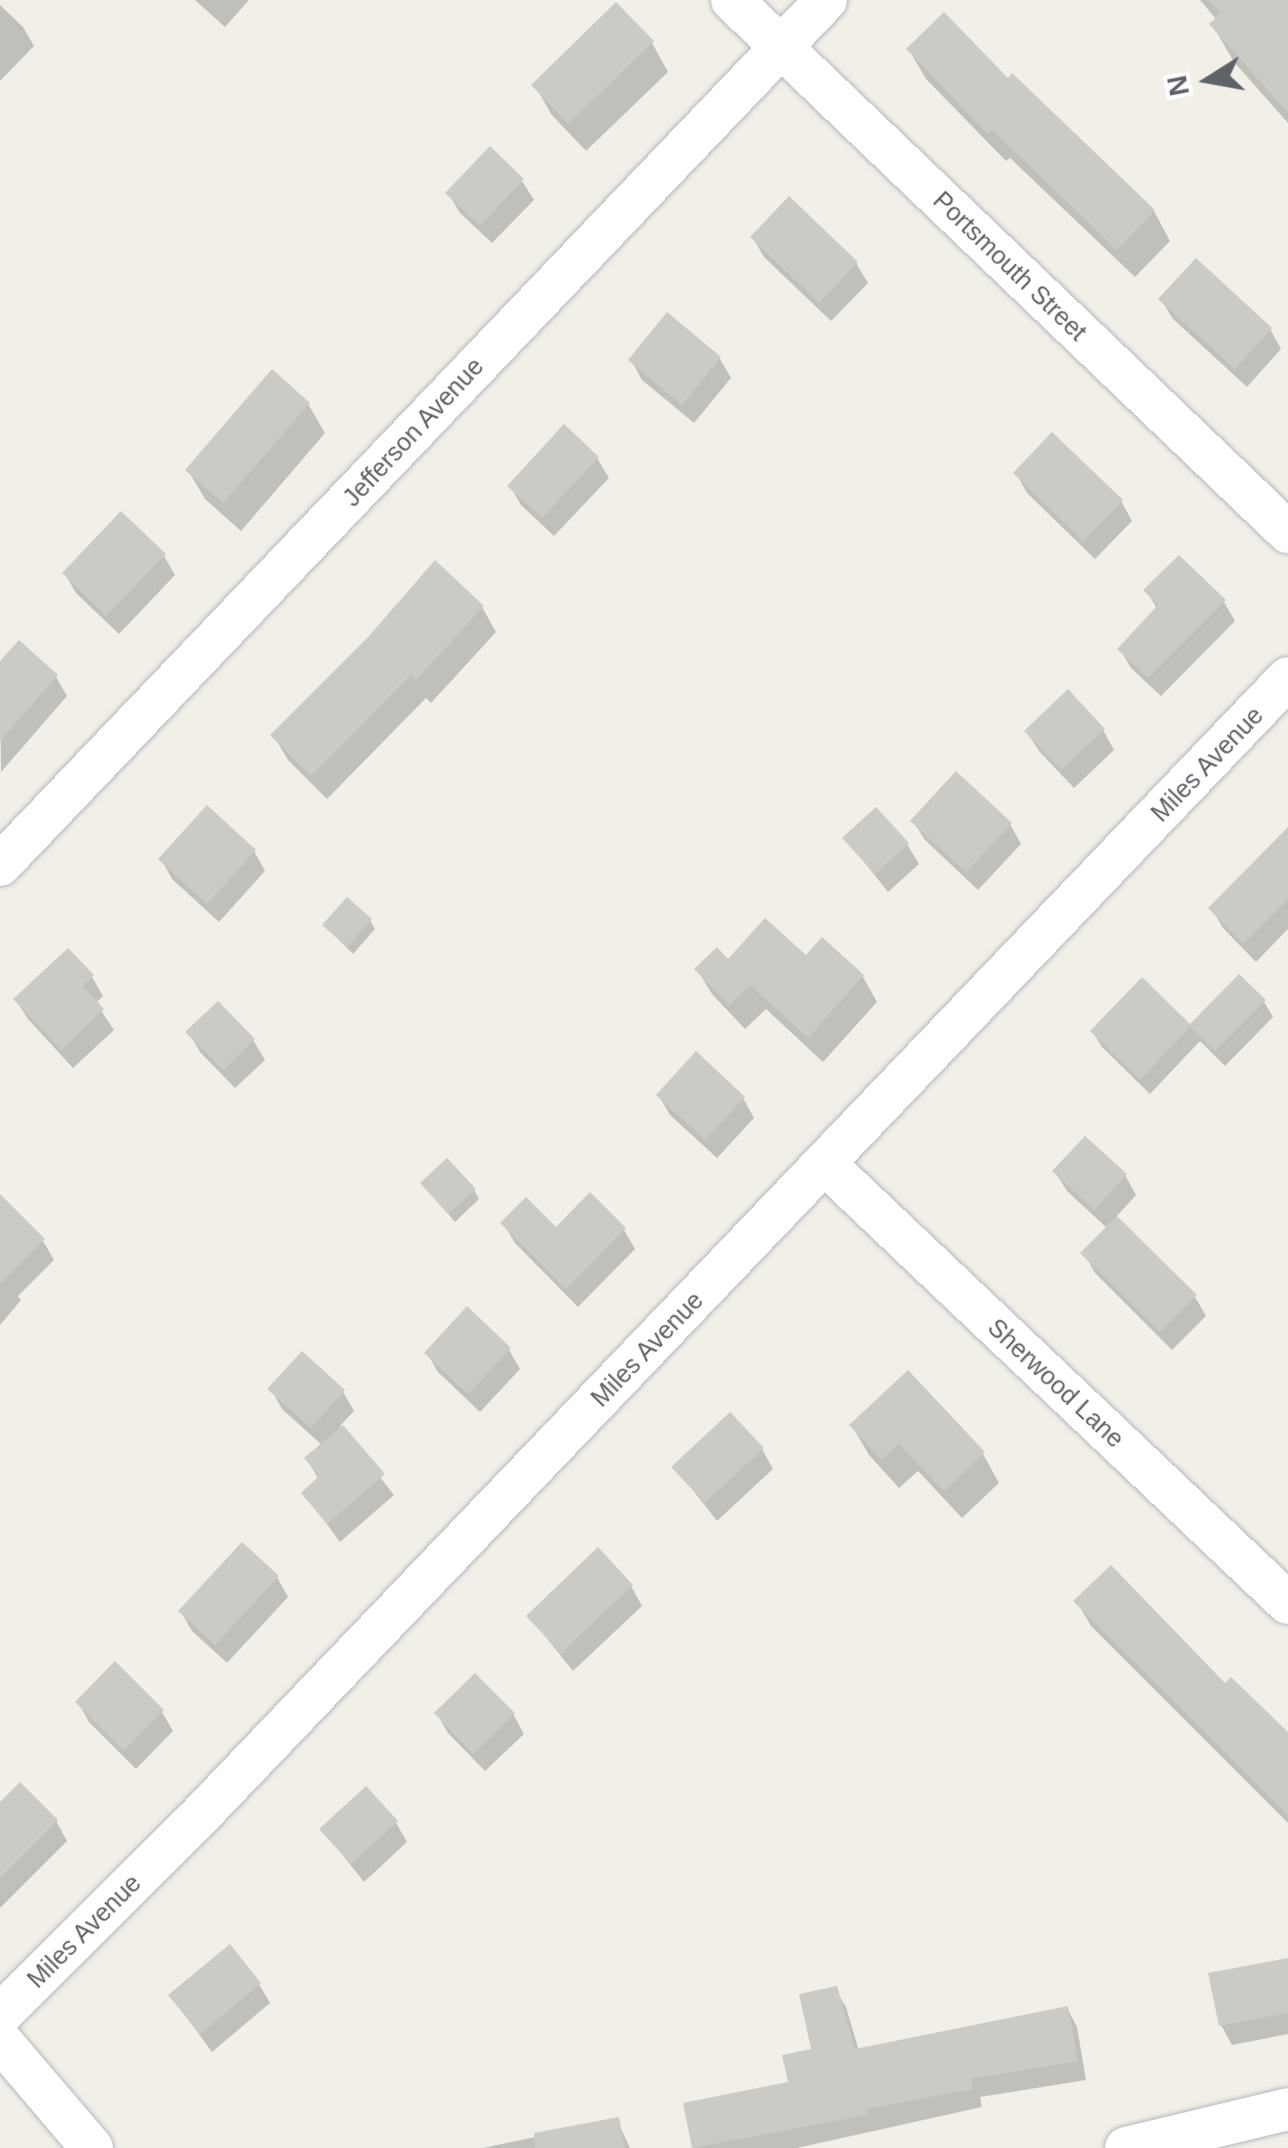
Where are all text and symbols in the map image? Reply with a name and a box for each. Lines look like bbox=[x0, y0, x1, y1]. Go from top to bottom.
north arrow bbox=[1158, 30, 1258, 130]
text: N bbox=[1161, 73, 1195, 99]
street label: Portsmouth Street bbox=[927, 185, 1093, 347]
street label: Jefferson Avenue bbox=[336, 351, 490, 513]
street label: Miles Avenue bbox=[1144, 700, 1270, 828]
street label: Miles Avenue bbox=[584, 1285, 710, 1413]
street label: Sherwood Lane bbox=[982, 1312, 1130, 1454]
street label: Miles Avenue bbox=[20, 1867, 148, 1995]

